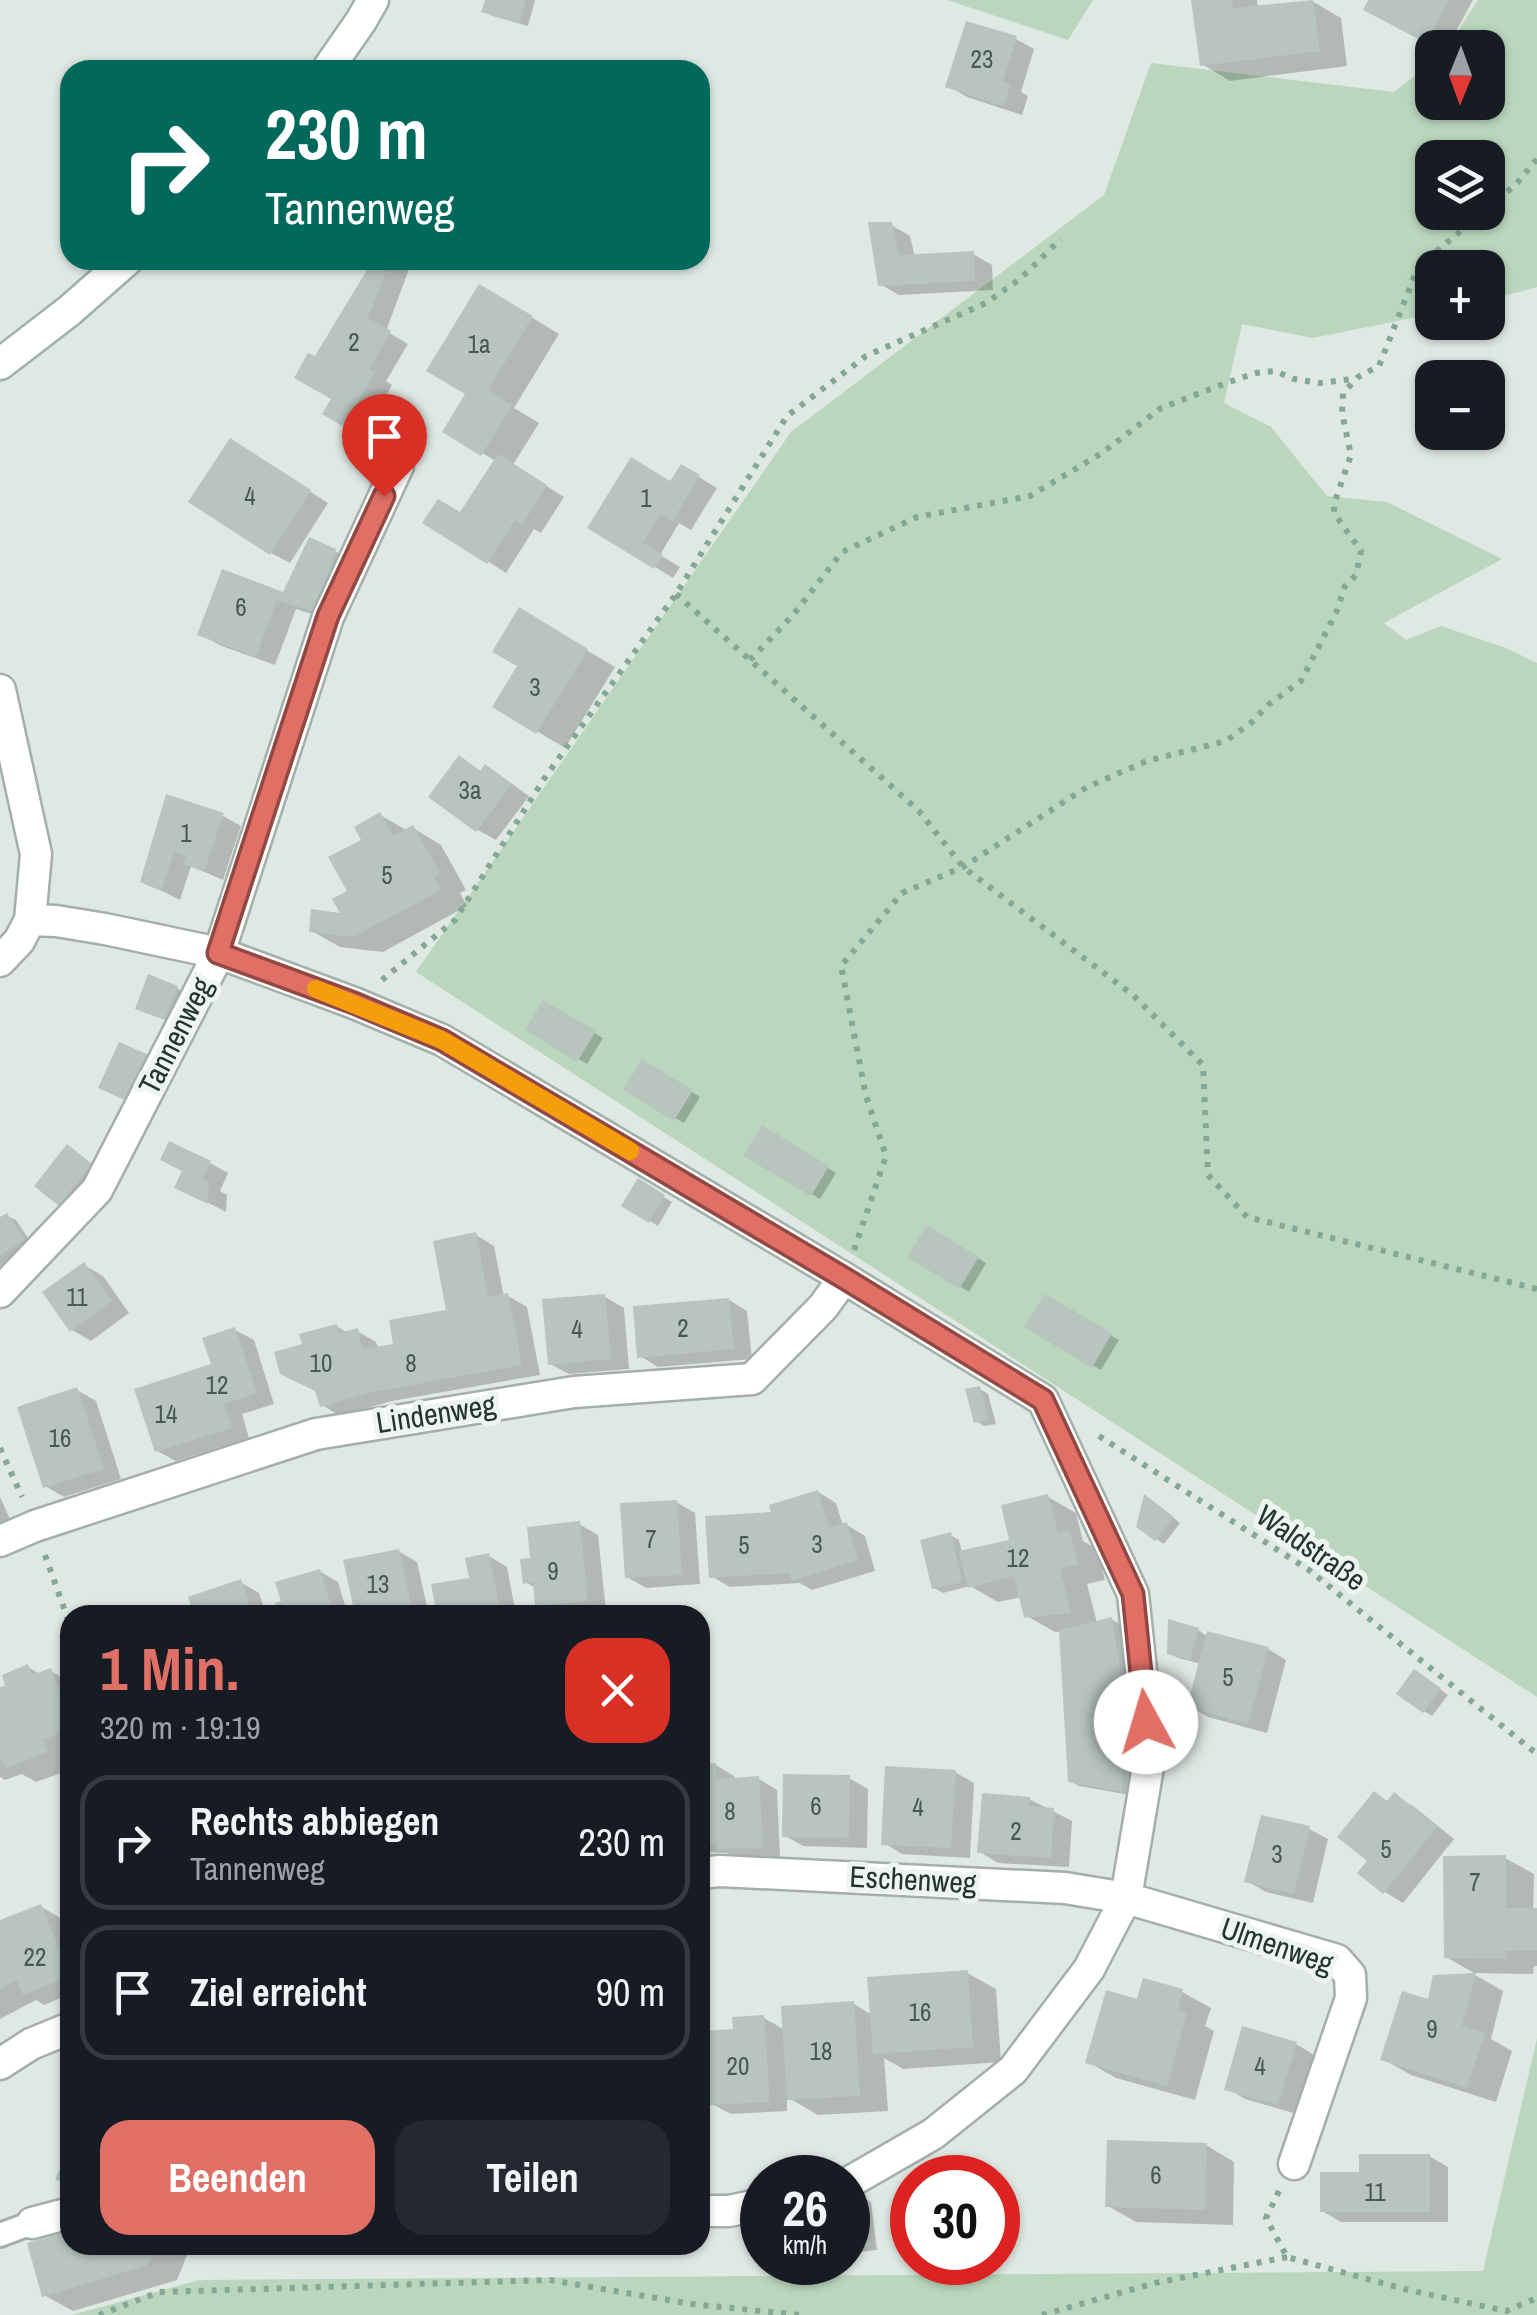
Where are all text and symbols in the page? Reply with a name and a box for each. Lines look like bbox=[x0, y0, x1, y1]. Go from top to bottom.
north arrow bbox=[1415, 30, 1505, 120]
map controls bbox=[1415, 30, 1505, 450]
house number: 23 bbox=[971, 42, 993, 76]
text: 230 m bbox=[265, 87, 428, 181]
icon: right bbox=[100, 100, 230, 230]
button: layers bbox=[1415, 140, 1505, 230]
text: Tannenweg bbox=[265, 177, 454, 238]
button: + bbox=[1415, 250, 1505, 340]
house number: 2 bbox=[348, 325, 360, 359]
house number: 1a bbox=[468, 327, 491, 361]
button: − bbox=[1415, 360, 1505, 450]
pin bbox=[342, 394, 427, 497]
icon: arrive bbox=[357, 409, 412, 464]
house number: 4 bbox=[244, 479, 256, 513]
house number: 1 bbox=[640, 481, 652, 515]
house number: 6 bbox=[235, 590, 247, 624]
house number: 3 bbox=[529, 670, 541, 704]
house number: 3a bbox=[459, 773, 482, 807]
house number: 1 bbox=[180, 816, 192, 850]
house number: 5 bbox=[381, 858, 393, 892]
street label: Tannenweg bbox=[129, 970, 222, 1101]
house number: 11 bbox=[66, 1280, 88, 1314]
house number: 2 bbox=[677, 1311, 689, 1345]
house number: 4 bbox=[571, 1312, 583, 1346]
house number: 10 bbox=[310, 1346, 332, 1380]
house number: 8 bbox=[405, 1346, 417, 1380]
house number: 12 bbox=[206, 1368, 228, 1402]
street label: Lindenweg bbox=[373, 1384, 499, 1442]
house number: 14 bbox=[155, 1397, 177, 1431]
house number: 16 bbox=[49, 1421, 71, 1455]
street label: Waldstraße bbox=[1249, 1495, 1374, 1599]
house number: 7 bbox=[645, 1522, 657, 1556]
house number: 3 bbox=[811, 1527, 823, 1561]
house number: 5 bbox=[738, 1528, 750, 1562]
house number: 12 bbox=[1007, 1541, 1029, 1575]
house number: 9 bbox=[547, 1554, 559, 1588]
house number: 13 bbox=[367, 1567, 389, 1601]
text: 1 Min. bbox=[100, 1628, 239, 1709]
button: close bbox=[565, 1638, 670, 1743]
house number: 5 bbox=[1222, 1660, 1234, 1694]
position arrow bbox=[1094, 1670, 1198, 1774]
text: 320 m · 19:19 bbox=[100, 1706, 260, 1749]
house number: 6 bbox=[810, 1789, 822, 1823]
house number: 4 bbox=[912, 1790, 924, 1824]
house number: 8 bbox=[724, 1794, 736, 1828]
text: Rechts abbiegen bbox=[190, 1796, 439, 1847]
house number: 2 bbox=[1010, 1814, 1022, 1848]
icon: right bbox=[105, 1815, 160, 1870]
text: 230 m bbox=[578, 1817, 665, 1868]
house number: 5 bbox=[1380, 1832, 1392, 1866]
house number: 3 bbox=[1271, 1837, 1283, 1871]
text: Tannenweg bbox=[190, 1847, 325, 1890]
street label: Eschenweg bbox=[849, 1856, 978, 1902]
house number: 7 bbox=[1469, 1865, 1481, 1899]
street label: Ulmenweg bbox=[1216, 1907, 1339, 1983]
house number: 22 bbox=[24, 1940, 46, 1974]
icon: arrive bbox=[105, 1965, 160, 2020]
text: Ziel erreicht bbox=[190, 1967, 367, 2018]
text: 90 m bbox=[596, 1967, 665, 2018]
house number: 16 bbox=[909, 1995, 931, 2029]
house number: 9 bbox=[1426, 2012, 1438, 2046]
house number: 18 bbox=[810, 2034, 832, 2068]
house number: 20 bbox=[727, 2049, 749, 2083]
house number: 4 bbox=[1254, 2049, 1266, 2083]
button: Beenden bbox=[100, 2120, 375, 2235]
button: Teilen bbox=[395, 2120, 670, 2235]
speed limit sign: 30 bbox=[890, 2155, 1020, 2285]
house number: 6 bbox=[1150, 2158, 1162, 2192]
text: 26 bbox=[782, 2174, 828, 2242]
house number: 11 bbox=[1364, 2175, 1386, 2209]
text: km/h bbox=[783, 2228, 827, 2262]

